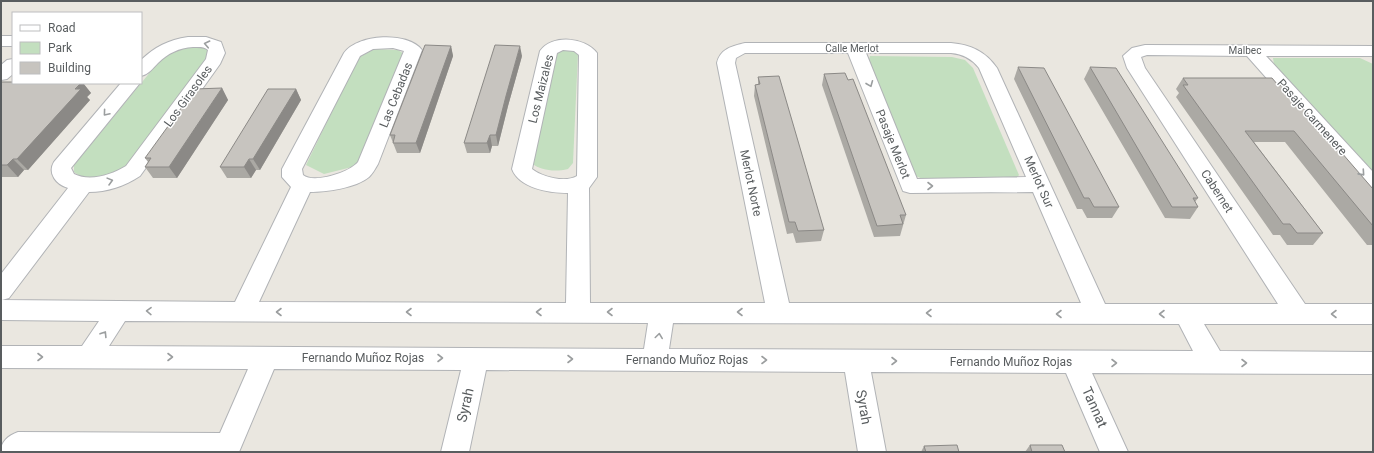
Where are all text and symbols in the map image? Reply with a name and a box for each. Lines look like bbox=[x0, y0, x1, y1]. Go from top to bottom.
legend bbox=[12, 12, 142, 84]
text: Road bbox=[48, 21, 76, 35]
one-way arrow bbox=[204, 40, 211, 48]
text: Park bbox=[48, 41, 73, 55]
street label: Calle Merlot bbox=[825, 43, 879, 54]
street label: Malbec bbox=[1229, 45, 1261, 56]
street label: Los Maizales bbox=[526, 53, 556, 125]
street label: Las Cebadas bbox=[377, 60, 415, 130]
text: Building bbox=[48, 61, 91, 75]
street label: Los Girasoles bbox=[161, 63, 215, 129]
street label: Pasaje Carmenere bbox=[1274, 76, 1350, 158]
one-way arrow bbox=[865, 81, 873, 88]
street label: Pasaje Merlot bbox=[873, 107, 913, 181]
one-way arrow bbox=[104, 108, 111, 116]
street label: Merlot Norte bbox=[737, 148, 765, 218]
street label: Merlot Sur bbox=[1021, 154, 1057, 210]
street label: Cabernet bbox=[1198, 167, 1236, 215]
one-way arrow bbox=[1357, 168, 1364, 175]
one-way arrow bbox=[107, 177, 114, 186]
one-way arrow bbox=[927, 182, 933, 190]
one-way arrow bbox=[146, 307, 152, 315]
one-way arrow bbox=[276, 308, 282, 316]
one-way arrow bbox=[406, 308, 412, 316]
one-way arrow bbox=[536, 308, 542, 316]
one-way arrow bbox=[607, 308, 613, 316]
one-way arrow bbox=[737, 308, 743, 316]
one-way arrow bbox=[926, 309, 932, 317]
one-way arrow bbox=[1056, 310, 1062, 318]
one-way arrow bbox=[1159, 310, 1165, 318]
one-way arrow bbox=[1331, 310, 1337, 318]
one-way arrow bbox=[99, 331, 106, 338]
one-way arrow bbox=[654, 333, 663, 339]
street label: Fernando Muñoz Rojas bbox=[302, 351, 424, 365]
one-way arrow bbox=[37, 353, 43, 361]
one-way arrow bbox=[167, 353, 173, 361]
street label: Fernando Muñoz Rojas bbox=[626, 353, 748, 367]
one-way arrow bbox=[437, 354, 443, 362]
one-way arrow bbox=[567, 355, 573, 363]
street label: Fernando Muñoz Rojas bbox=[950, 355, 1072, 369]
one-way arrow bbox=[761, 356, 767, 364]
one-way arrow bbox=[891, 357, 897, 365]
one-way arrow bbox=[1111, 359, 1117, 367]
one-way arrow bbox=[1241, 359, 1247, 367]
street label: Tannat bbox=[1079, 384, 1111, 430]
street label: Syrah bbox=[453, 386, 477, 424]
street label: Syrah bbox=[853, 389, 875, 425]

